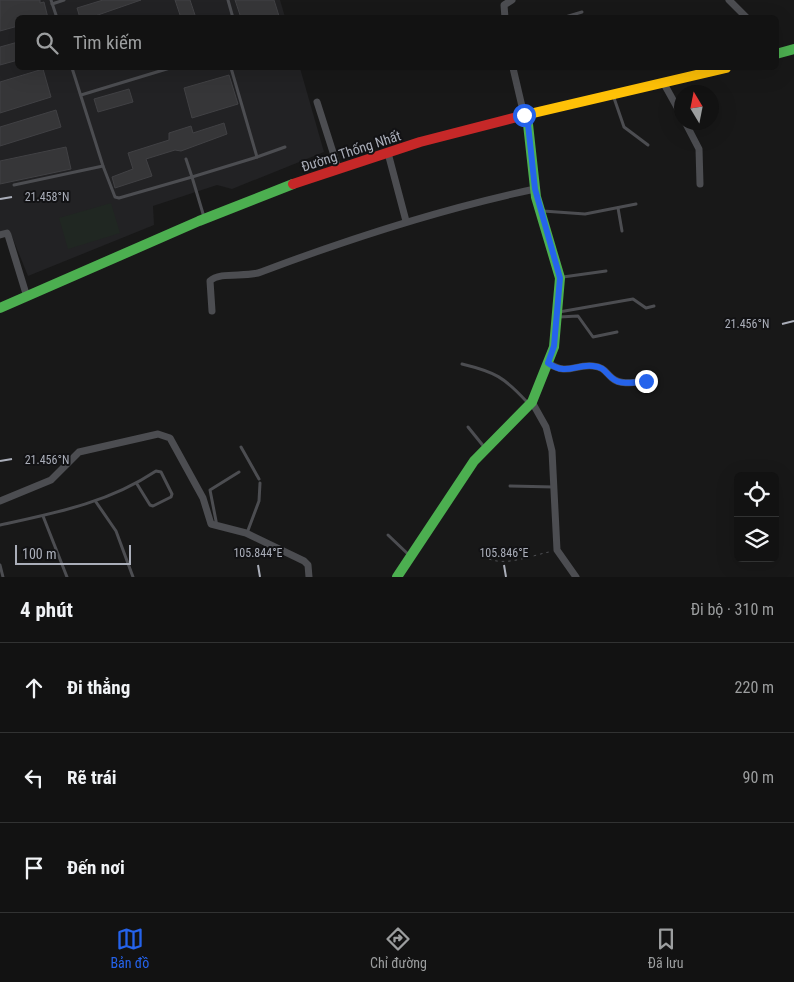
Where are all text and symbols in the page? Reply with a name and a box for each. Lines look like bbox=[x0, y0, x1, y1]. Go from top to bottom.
search box bbox=[15, 15, 779, 70]
icon: search bbox=[33, 29, 61, 57]
text: Tìm kiếm bbox=[73, 31, 142, 54]
north arrow bbox=[674, 85, 719, 130]
route start bbox=[513, 104, 536, 127]
street label: Đường Thống Nhất bbox=[299, 127, 403, 175]
text: 21.458°N bbox=[25, 190, 69, 204]
text: 21.456°N bbox=[725, 317, 769, 331]
route end bbox=[635, 370, 658, 393]
text: 21.456°N bbox=[25, 453, 69, 467]
map controls bbox=[734, 472, 779, 562]
button: locate bbox=[734, 472, 779, 517]
button: layers bbox=[734, 517, 779, 562]
scale bar bbox=[15, 542, 131, 565]
text: 100 m bbox=[22, 546, 57, 562]
text: 105.844°E bbox=[233, 546, 283, 560]
text: 105.846°E bbox=[479, 546, 529, 560]
text: 4 phút bbox=[20, 598, 73, 622]
text: Đi bộ · 310 m bbox=[691, 600, 774, 619]
icon: ahead bbox=[20, 674, 48, 702]
text: Đi thẳng bbox=[67, 676, 130, 699]
text: 220 m bbox=[735, 678, 774, 697]
icon: left bbox=[20, 764, 48, 792]
text: Rẽ trái bbox=[67, 766, 117, 789]
text: 90 m bbox=[742, 768, 774, 787]
icon: arrive bbox=[20, 854, 48, 882]
text: Đến nơi bbox=[67, 856, 125, 879]
tab: Bản đồ bbox=[110, 925, 149, 971]
tab: Chỉ đường bbox=[370, 925, 427, 971]
tab: Đã lưu bbox=[648, 925, 684, 971]

